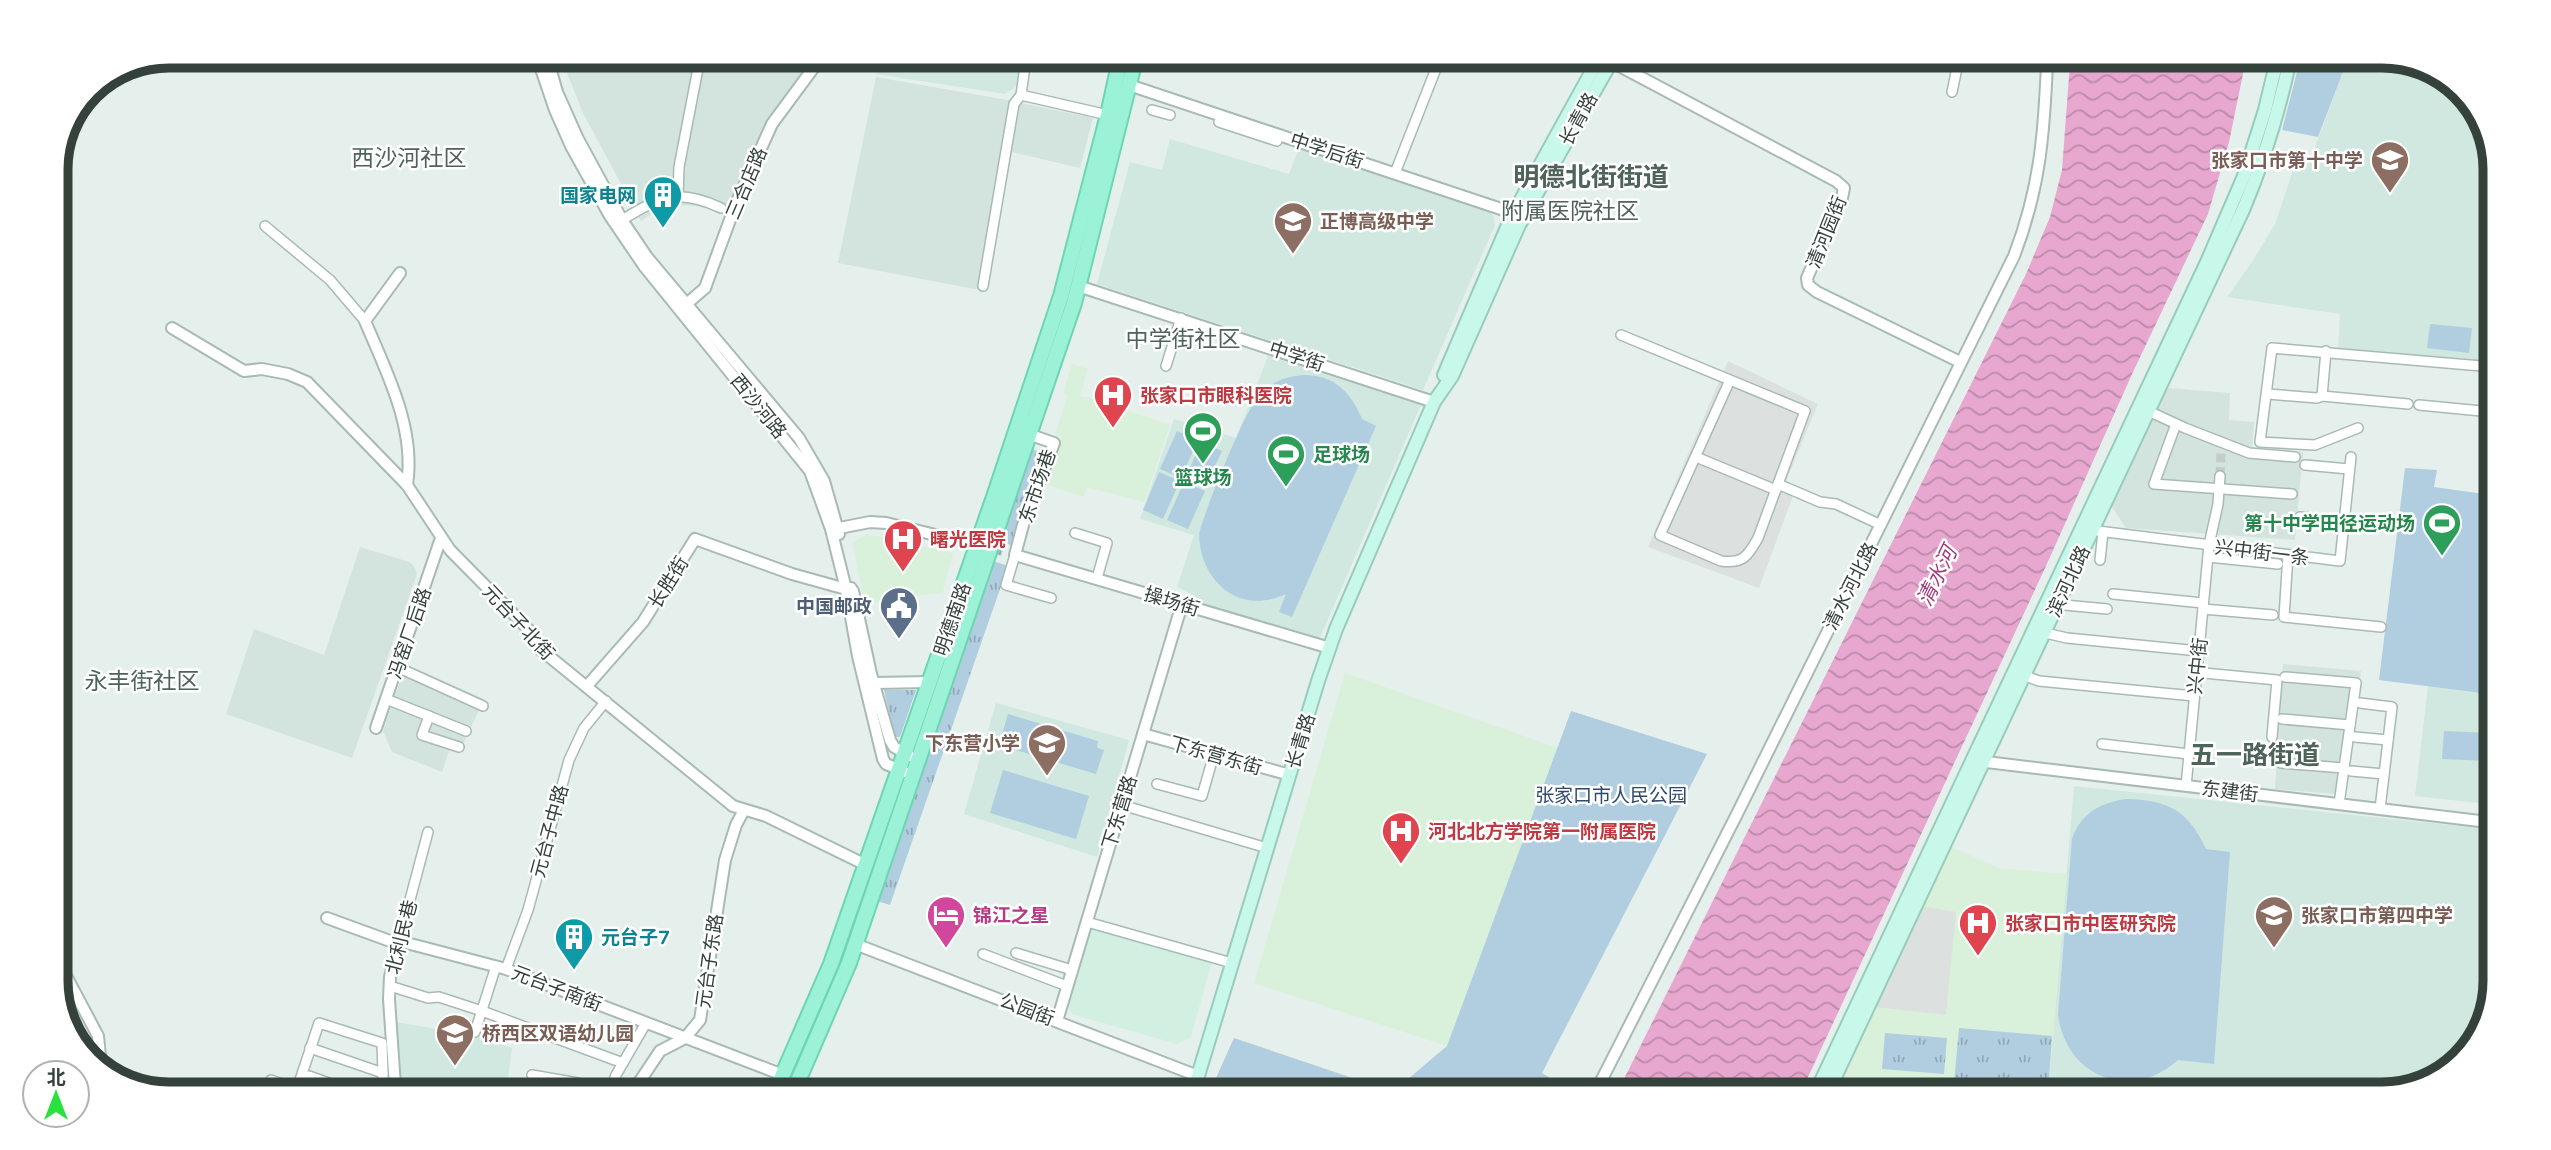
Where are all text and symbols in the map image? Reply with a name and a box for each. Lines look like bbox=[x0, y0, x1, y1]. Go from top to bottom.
street label: 长青路 bbox=[1555, 89, 1602, 150]
street label: 中学后街 bbox=[1287, 129, 1366, 173]
school or university icon: 张家口市第十中学 bbox=[2369, 139, 2411, 194]
street label: 三合店路 bbox=[722, 144, 772, 223]
district label: 西沙河社区 bbox=[352, 145, 467, 173]
place label: 张家口市第十中学 bbox=[2211, 150, 2363, 172]
district label: 明德北街街道 bbox=[1513, 162, 1669, 193]
building icon: 国家电网 bbox=[642, 174, 684, 229]
place label: 国家电网 bbox=[560, 185, 636, 207]
street label: 清河园街 bbox=[1802, 193, 1851, 272]
district label: 附属医院社区 bbox=[1501, 198, 1639, 226]
school or university icon: 正博高级中学 bbox=[1272, 200, 1314, 255]
place label: 正博高级中学 bbox=[1320, 211, 1434, 233]
district label: 中学街社区 bbox=[1126, 326, 1241, 354]
street label: 中学街 bbox=[1266, 338, 1327, 376]
street label: 西沙河路 bbox=[726, 370, 791, 443]
hospital icon: 张家口市眼科医院 bbox=[1092, 374, 1134, 429]
place label: 张家口市眼科医院 bbox=[1140, 385, 1292, 407]
sports icon: 篮球场 bbox=[1182, 410, 1224, 465]
sports icon: 足球场 bbox=[1265, 433, 1307, 488]
place label: 足球场 bbox=[1313, 444, 1370, 466]
street label: 东市场巷 bbox=[1015, 447, 1061, 526]
place label: 篮球场 bbox=[1174, 467, 1232, 489]
sports icon: 第十中学田径运动场 bbox=[2421, 502, 2463, 557]
place label: 第十中学田径运动场 bbox=[2244, 513, 2415, 535]
hospital icon: 曙光医院 bbox=[882, 518, 924, 573]
place label: 曙光医院 bbox=[930, 529, 1006, 551]
street label: 兴中街一条 bbox=[2213, 536, 2310, 570]
street label: 清水河北路 bbox=[1820, 539, 1882, 634]
water label: 清水河 bbox=[1912, 539, 1964, 610]
street label: 滨河北路 bbox=[2043, 542, 2095, 621]
street label: 长胜街 bbox=[644, 553, 693, 613]
street label: 元台子北街 bbox=[478, 580, 559, 665]
street label: 明德南路 bbox=[930, 580, 976, 659]
street label: 操场街 bbox=[1141, 583, 1202, 621]
street label: 冯窑厂后路 bbox=[384, 585, 436, 682]
public building icon: 中国邮政 bbox=[878, 585, 920, 640]
place label: 中国邮政 bbox=[796, 596, 872, 618]
street label: 兴中街 bbox=[2184, 637, 2212, 696]
district label: 永丰街社区 bbox=[85, 668, 200, 696]
street label: 长青路 bbox=[1282, 711, 1320, 772]
school or university icon: 下东营小学 bbox=[1026, 722, 1068, 777]
street label: 下东营东街 bbox=[1167, 732, 1264, 780]
place label: 下东营小学 bbox=[925, 733, 1020, 755]
district label: 五一路街道 bbox=[2190, 740, 2320, 771]
street label: 下东营路 bbox=[1098, 773, 1142, 852]
street label: 东建街 bbox=[2200, 778, 2260, 806]
street label: 元台子中路 bbox=[527, 783, 573, 880]
park label: 张家口市人民公园 bbox=[1535, 785, 1687, 807]
hospital icon: 河北北方学院第一附属医院 bbox=[1380, 810, 1422, 865]
place label: 河北北方学院第一附属医院 bbox=[1428, 821, 1656, 843]
hotel icon: 锦江之星 bbox=[925, 894, 967, 949]
school or university icon: 张家口市第四中学 bbox=[2253, 894, 2295, 949]
street label: 北利民巷 bbox=[382, 898, 422, 977]
hospital icon: 张家口市中医研究院 bbox=[1957, 902, 1999, 957]
place label: 锦江之星 bbox=[973, 905, 1049, 927]
place label: 张家口市第四中学 bbox=[2301, 905, 2453, 927]
street label: 元台子东路 bbox=[692, 913, 727, 1010]
place label: 张家口市中医研究院 bbox=[2005, 913, 2176, 935]
building icon: 元台子7 bbox=[553, 916, 595, 971]
place label: 元台子7 bbox=[601, 927, 670, 949]
street label: 元台子南街 bbox=[508, 962, 605, 1016]
street label: 公园街 bbox=[996, 989, 1057, 1030]
school or university icon: 桥西区双语幼儿园 bbox=[434, 1012, 476, 1067]
place label: 桥西区双语幼儿园 bbox=[482, 1023, 634, 1045]
north arrow bbox=[21, 1059, 91, 1129]
text: 北 bbox=[46, 1067, 66, 1089]

